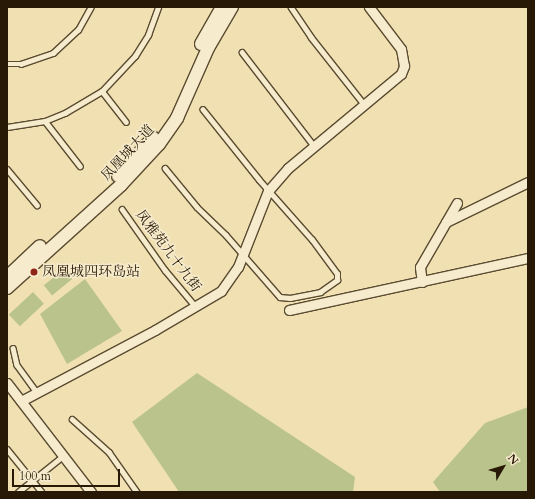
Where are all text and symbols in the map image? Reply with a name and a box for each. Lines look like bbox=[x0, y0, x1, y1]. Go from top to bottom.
street label: 凤凰城大道 bbox=[98, 122, 158, 184]
street label: 凤雅苑九十九街 bbox=[132, 207, 204, 295]
place label: 凤凰城四环岛站 bbox=[42, 264, 140, 280]
marker: 凤凰城四环岛站 bbox=[29, 267, 39, 277]
north arrow bbox=[483, 447, 523, 487]
text: N bbox=[504, 451, 522, 468]
scale bar bbox=[14, 461, 122, 487]
text: 100 m bbox=[19, 468, 51, 484]

